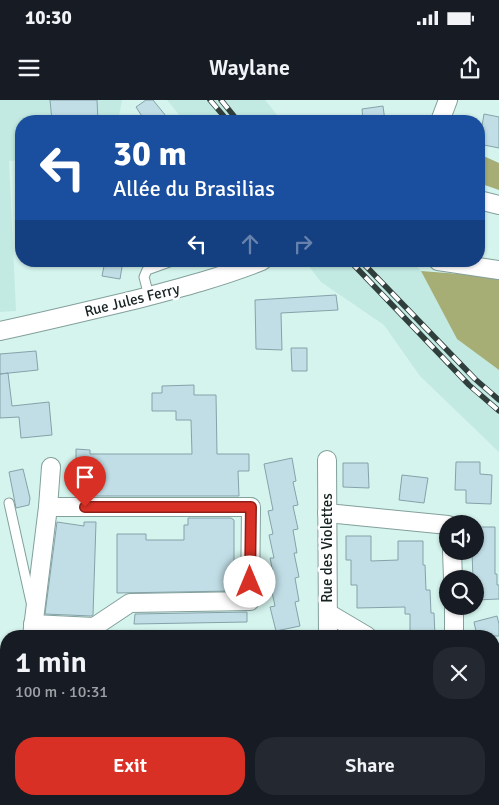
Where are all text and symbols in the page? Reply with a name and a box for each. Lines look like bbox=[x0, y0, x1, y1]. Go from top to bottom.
text: 10:30 bbox=[25, 6, 72, 30]
icon: menu bbox=[15, 54, 43, 82]
text: Waylane bbox=[209, 54, 290, 81]
icon: share bbox=[456, 54, 484, 82]
text: 30 m bbox=[113, 132, 187, 175]
icon: left bbox=[30, 135, 95, 200]
text: Allée du Brasilias bbox=[113, 175, 275, 202]
icon: left bbox=[183, 230, 211, 258]
icon: ahead bbox=[236, 230, 264, 258]
icon: right bbox=[289, 230, 317, 258]
street label: Rue Jules Ferry bbox=[82, 279, 182, 321]
pin bbox=[64, 456, 106, 507]
icon: arrive bbox=[71, 463, 99, 491]
street label: Rue des Violettes bbox=[318, 493, 336, 603]
map controls bbox=[439, 515, 484, 615]
button: sound bbox=[439, 515, 484, 560]
position arrow bbox=[223, 555, 275, 607]
button: search bbox=[439, 570, 484, 615]
text: 1 min bbox=[15, 644, 87, 681]
button: close bbox=[433, 647, 485, 699]
text: 100 m · 10:31 bbox=[15, 682, 108, 702]
button: Exit bbox=[15, 737, 245, 795]
button: Share bbox=[255, 737, 485, 795]

